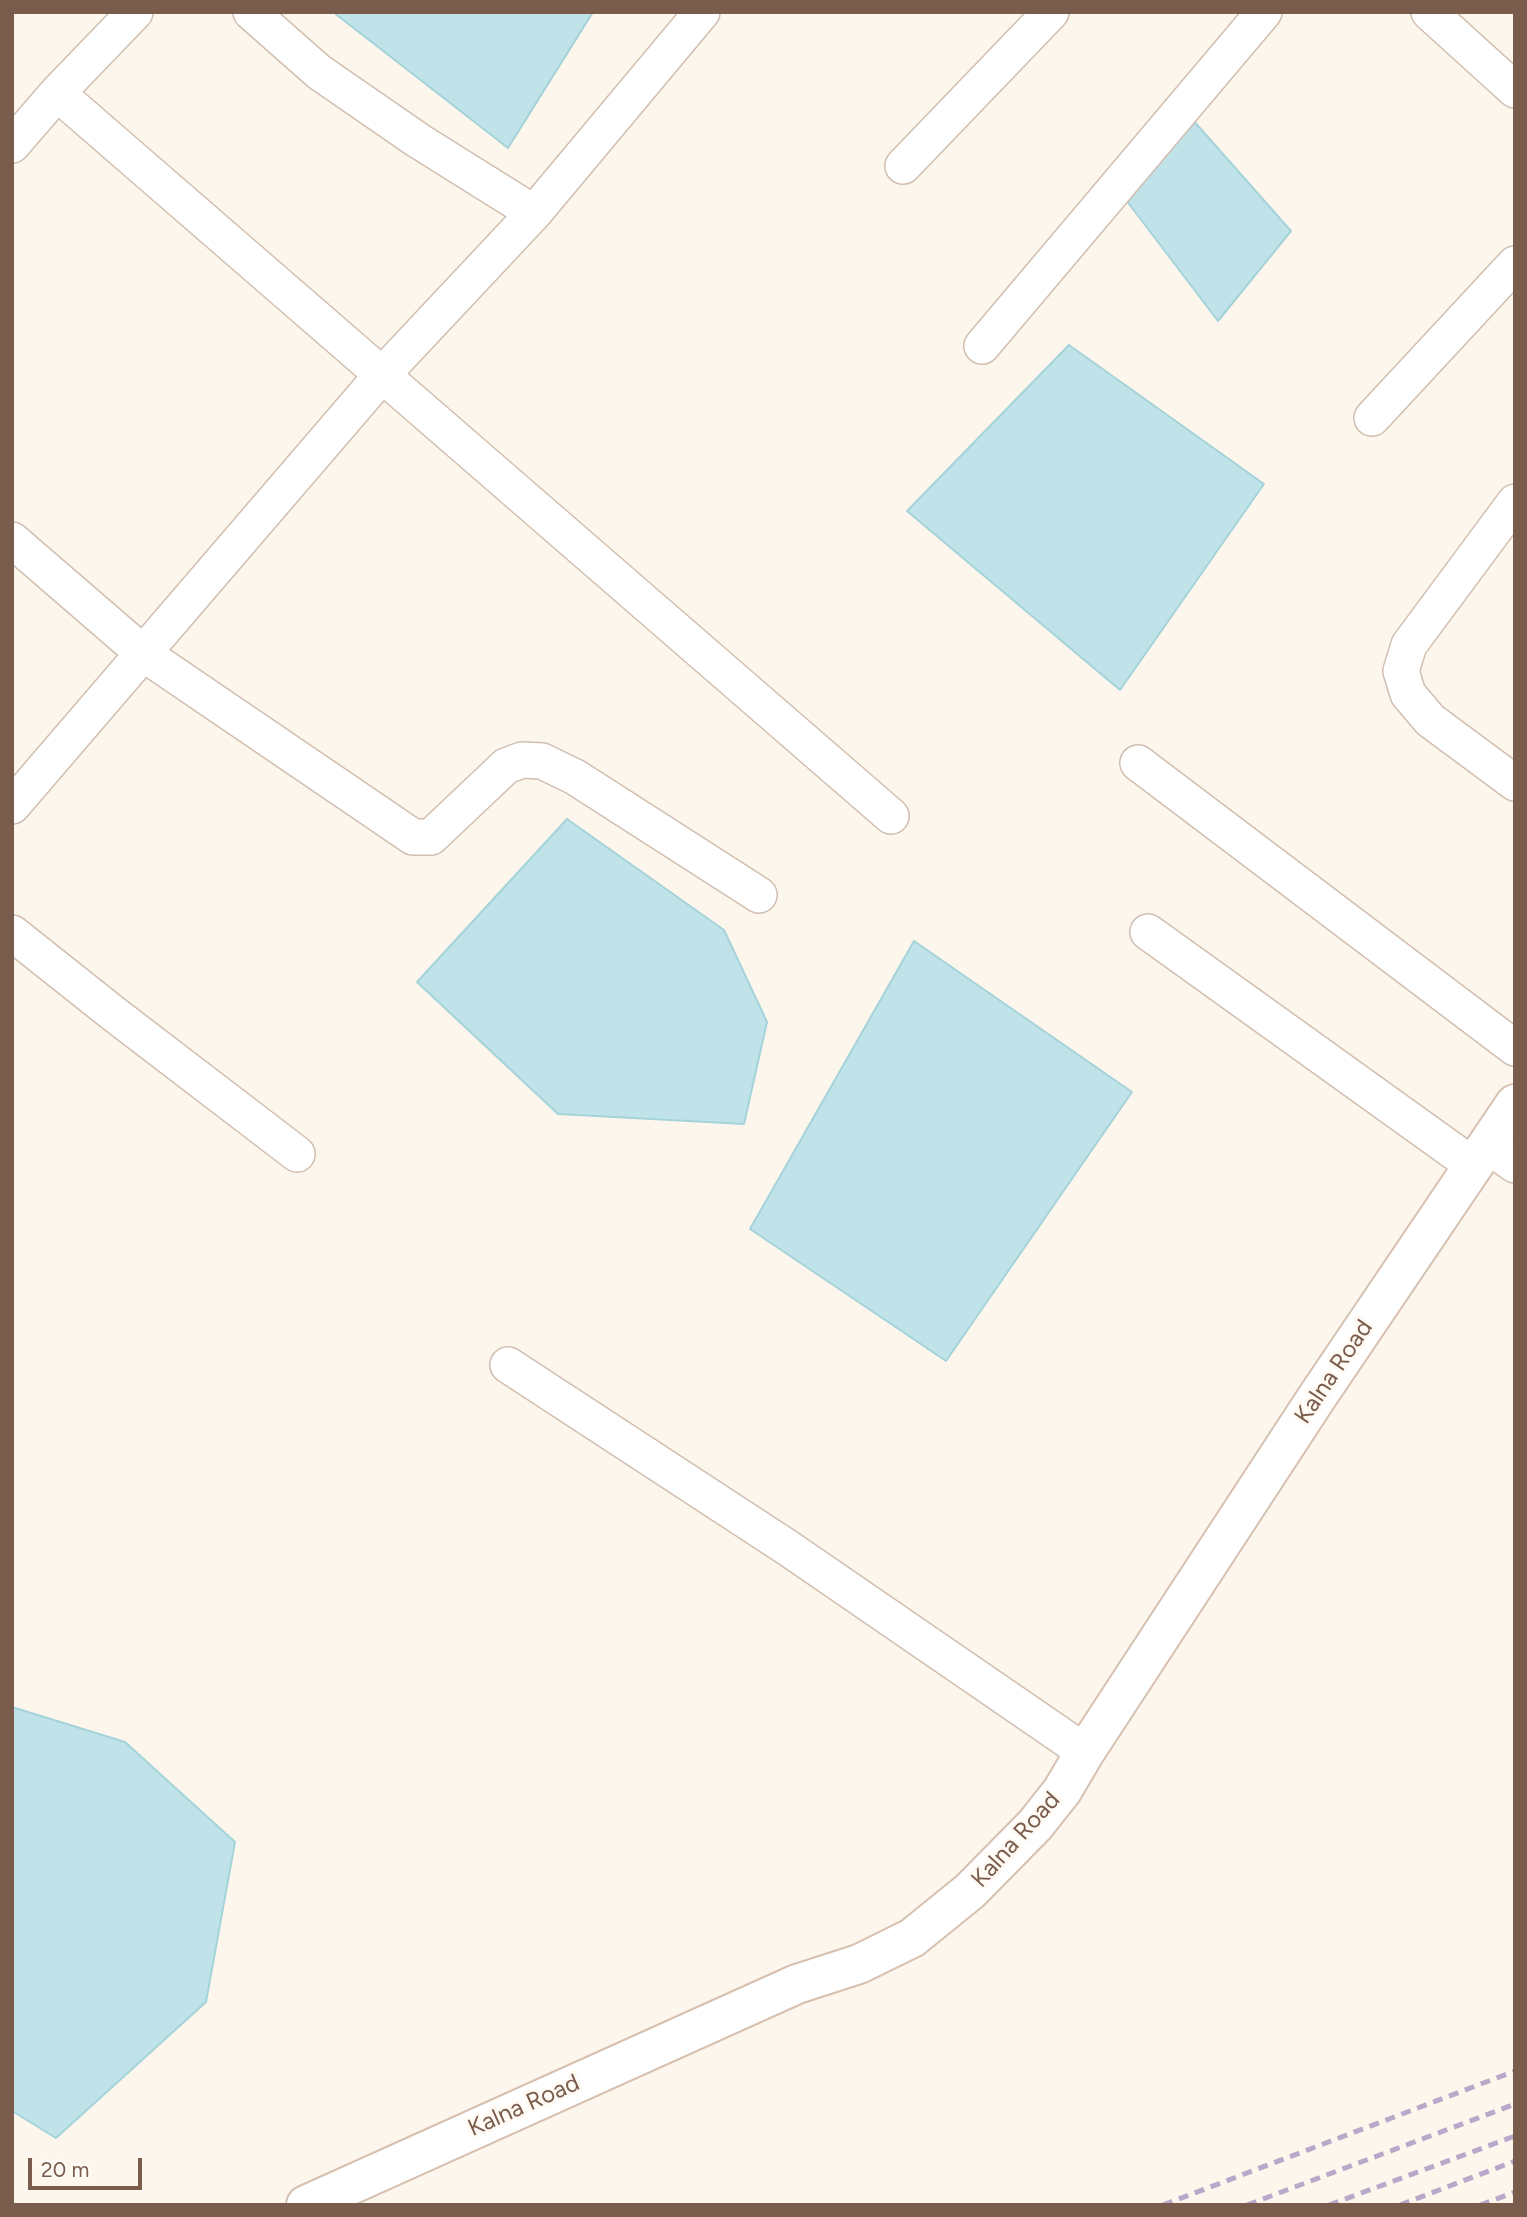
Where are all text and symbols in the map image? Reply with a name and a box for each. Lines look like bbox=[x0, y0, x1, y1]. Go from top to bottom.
street label: Kalna Road bbox=[1289, 1315, 1379, 1429]
street label: Kalna Road bbox=[966, 1786, 1066, 1894]
street label: Kalna Road bbox=[464, 2069, 584, 2143]
scale bar bbox=[32, 2144, 145, 2188]
text: 20 m bbox=[41, 2157, 89, 2182]

